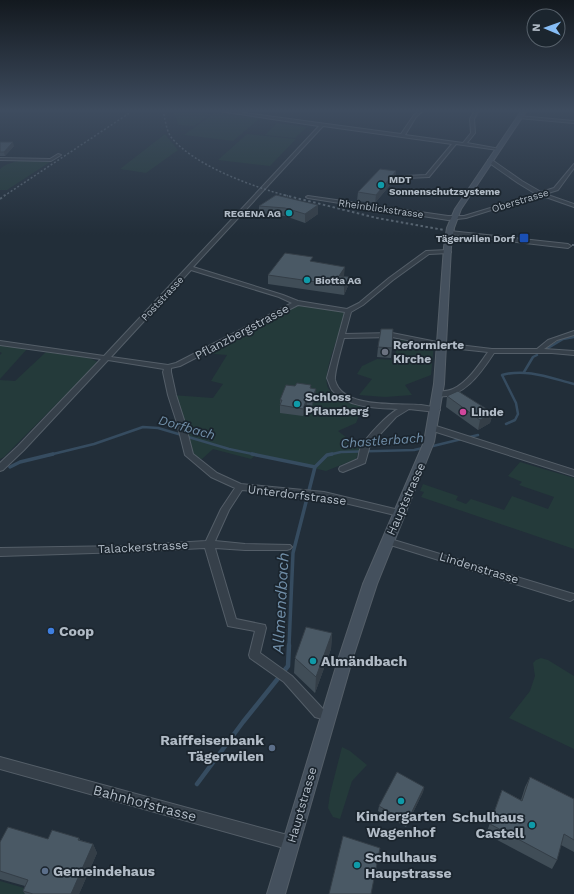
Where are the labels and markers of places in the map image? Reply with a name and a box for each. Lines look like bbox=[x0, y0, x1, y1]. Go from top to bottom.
place label: MDT Sonnenschutzsysteme bbox=[389, 174, 500, 197]
marker: MDT Sonnenschutzsysteme bbox=[376, 180, 386, 190]
place label: REGENA AG bbox=[224, 208, 281, 219]
marker: REGENA AG bbox=[284, 208, 294, 218]
marker: Tägerwilen Dorf bbox=[518, 232, 530, 244]
place label: Tägerwilen Dorf bbox=[436, 233, 516, 244]
marker: Biotta AG bbox=[302, 275, 312, 285]
place label: Biotta AG bbox=[315, 275, 361, 286]
place label: Reformierte Kirche bbox=[393, 338, 464, 366]
marker: Reformierte Kirche bbox=[380, 347, 390, 357]
place label: Schloss Pflanzberg bbox=[305, 390, 369, 418]
marker: Schloss Pflanzberg bbox=[292, 399, 302, 409]
place label: Linde bbox=[471, 405, 504, 419]
marker: Linde bbox=[458, 407, 468, 417]
place label: Coop bbox=[59, 623, 94, 639]
marker: Coop bbox=[46, 626, 56, 636]
place label: Almändbach bbox=[321, 653, 407, 669]
marker: Almändbach bbox=[308, 656, 318, 666]
place label: Raiffeisenbank Tägerwilen bbox=[160, 732, 264, 764]
marker: Raiffeisenbank Tägerwilen bbox=[267, 743, 277, 753]
marker: Kindergarten Wagenhof bbox=[396, 796, 406, 806]
place label: Kindergarten Wagenhof bbox=[356, 808, 446, 840]
place label: Schulhaus Castell bbox=[452, 809, 525, 841]
marker: Schulhaus Castell bbox=[527, 820, 537, 830]
place label: Schulhaus Haupstrasse bbox=[365, 849, 452, 881]
marker: Schulhaus Haupstrasse bbox=[352, 860, 362, 870]
place label: Gemeindehaus bbox=[53, 863, 156, 879]
marker: Gemeindehaus bbox=[40, 866, 50, 876]

